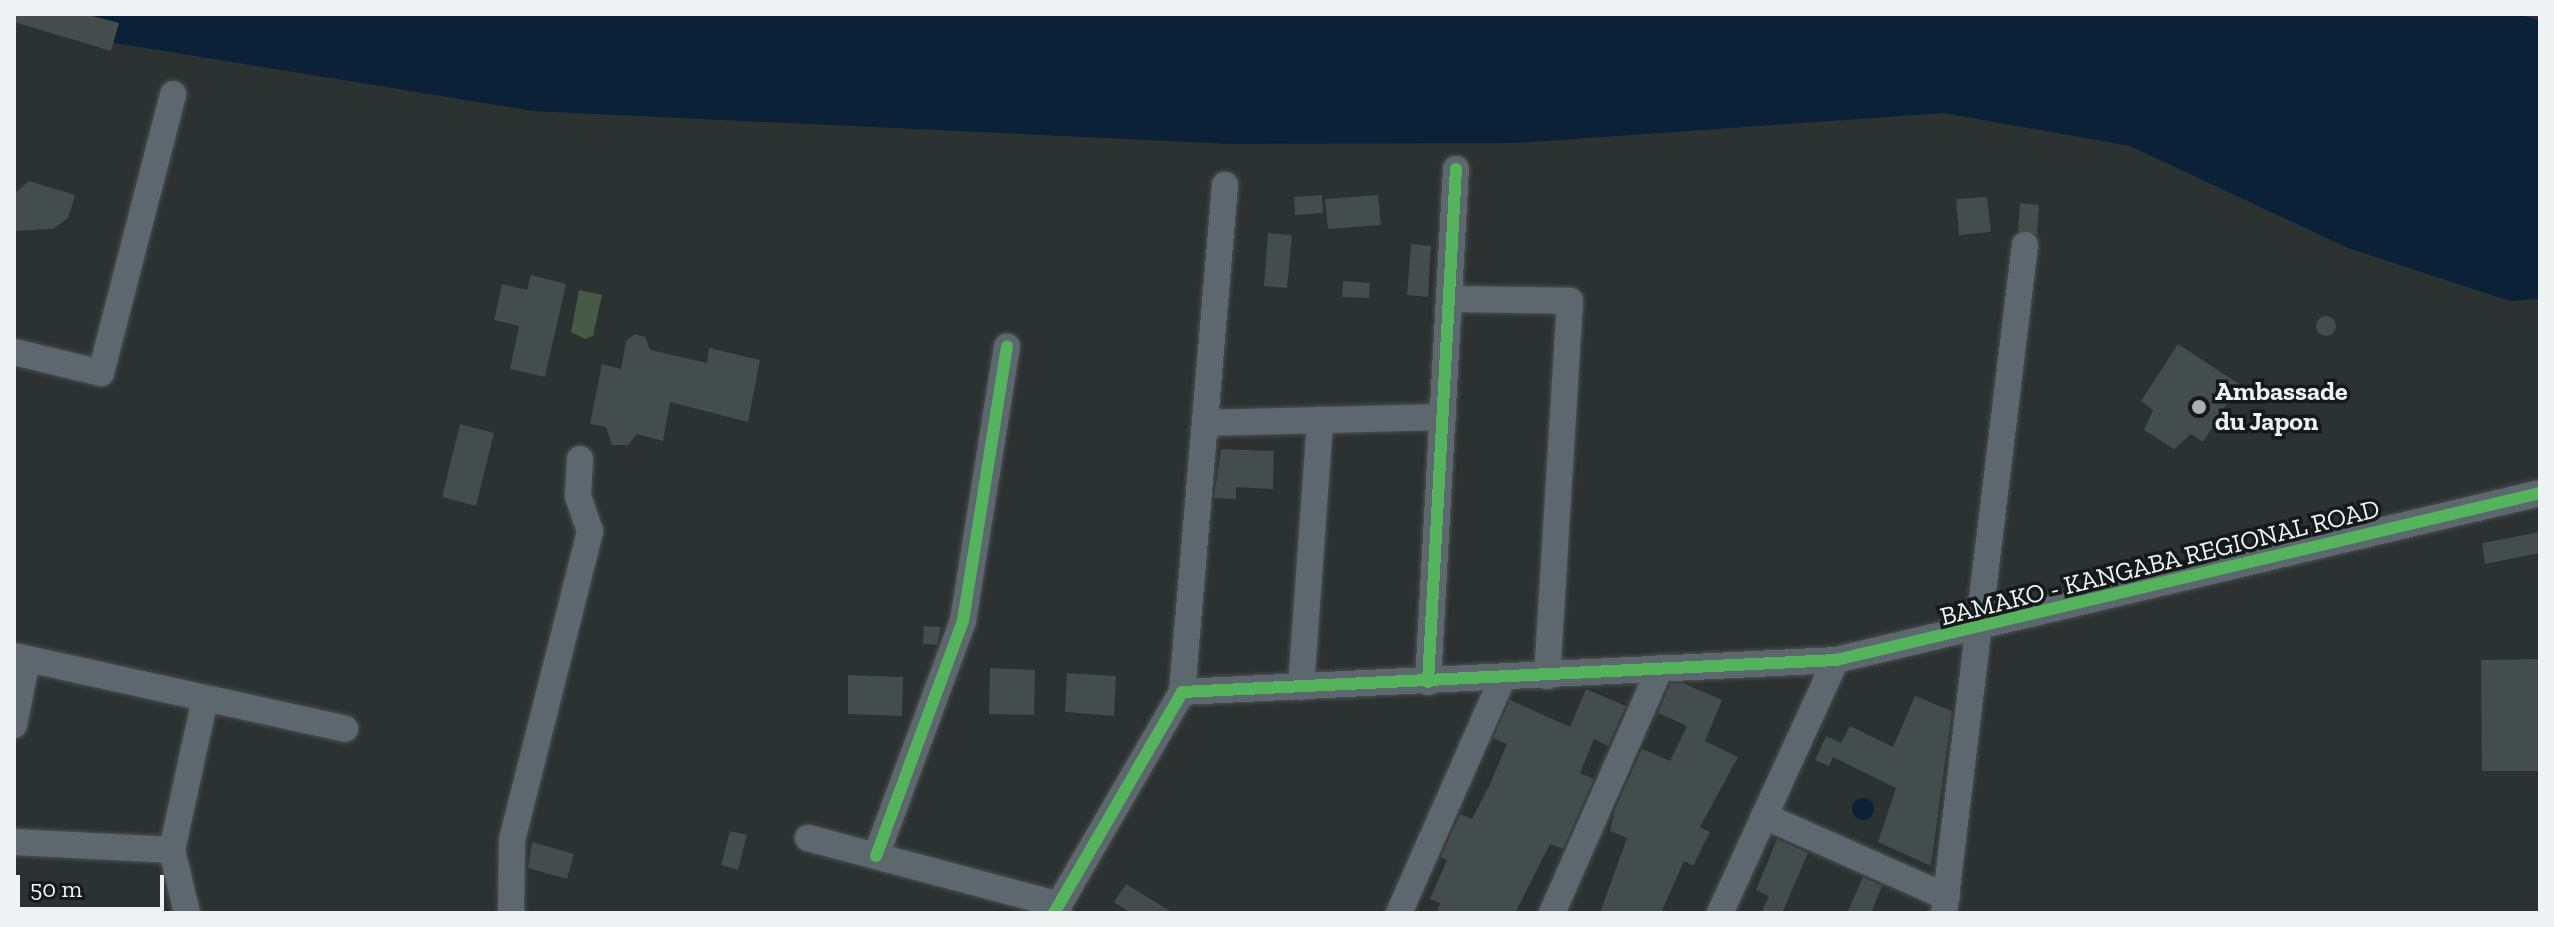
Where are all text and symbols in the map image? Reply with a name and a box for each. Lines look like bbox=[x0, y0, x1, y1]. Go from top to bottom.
place label: Ambassade du Japon bbox=[2215, 376, 2348, 438]
marker: Ambassade du Japon bbox=[2190, 398, 2208, 416]
street label: BAMAKO - KANGABA REGIONAL ROAD bbox=[1936, 493, 2384, 633]
scale bar bbox=[20, 859, 168, 909]
text: 50 m bbox=[30, 874, 82, 903]

